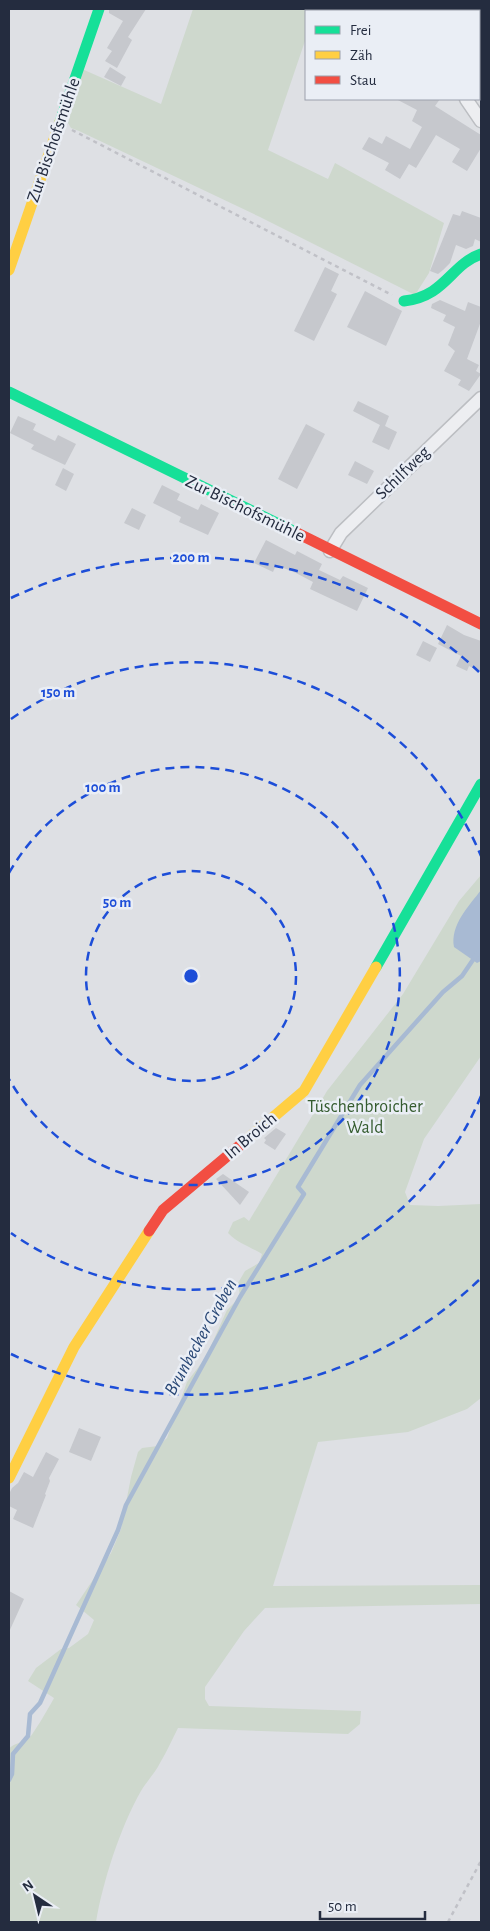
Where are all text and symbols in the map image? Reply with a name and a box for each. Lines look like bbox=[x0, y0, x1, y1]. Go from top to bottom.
legend bbox=[305, 10, 480, 100]
text: Frei bbox=[350, 23, 371, 38]
text: Zäh bbox=[350, 48, 373, 63]
text: Stau bbox=[350, 73, 377, 88]
street label: Zur Bischofsmühle bbox=[24, 75, 84, 205]
street label: Schilfweg bbox=[372, 443, 434, 503]
street label: Zur Bischofsmühle bbox=[183, 472, 307, 546]
text: 200 m bbox=[172, 550, 210, 565]
text: 150 m bbox=[41, 685, 75, 700]
text: 100 m bbox=[85, 780, 121, 795]
text: 50 m bbox=[103, 895, 131, 910]
centre of rings bbox=[182, 967, 200, 985]
park label: Tüschenbroicher Wald bbox=[307, 1098, 423, 1137]
street label: In Broich bbox=[222, 1109, 280, 1163]
water label: Brunbecker Graben bbox=[161, 1276, 241, 1398]
north arrow bbox=[10, 1871, 60, 1921]
text: N bbox=[20, 1878, 36, 1895]
scale bar bbox=[320, 1888, 425, 1920]
text: 50 m bbox=[328, 1899, 357, 1914]

